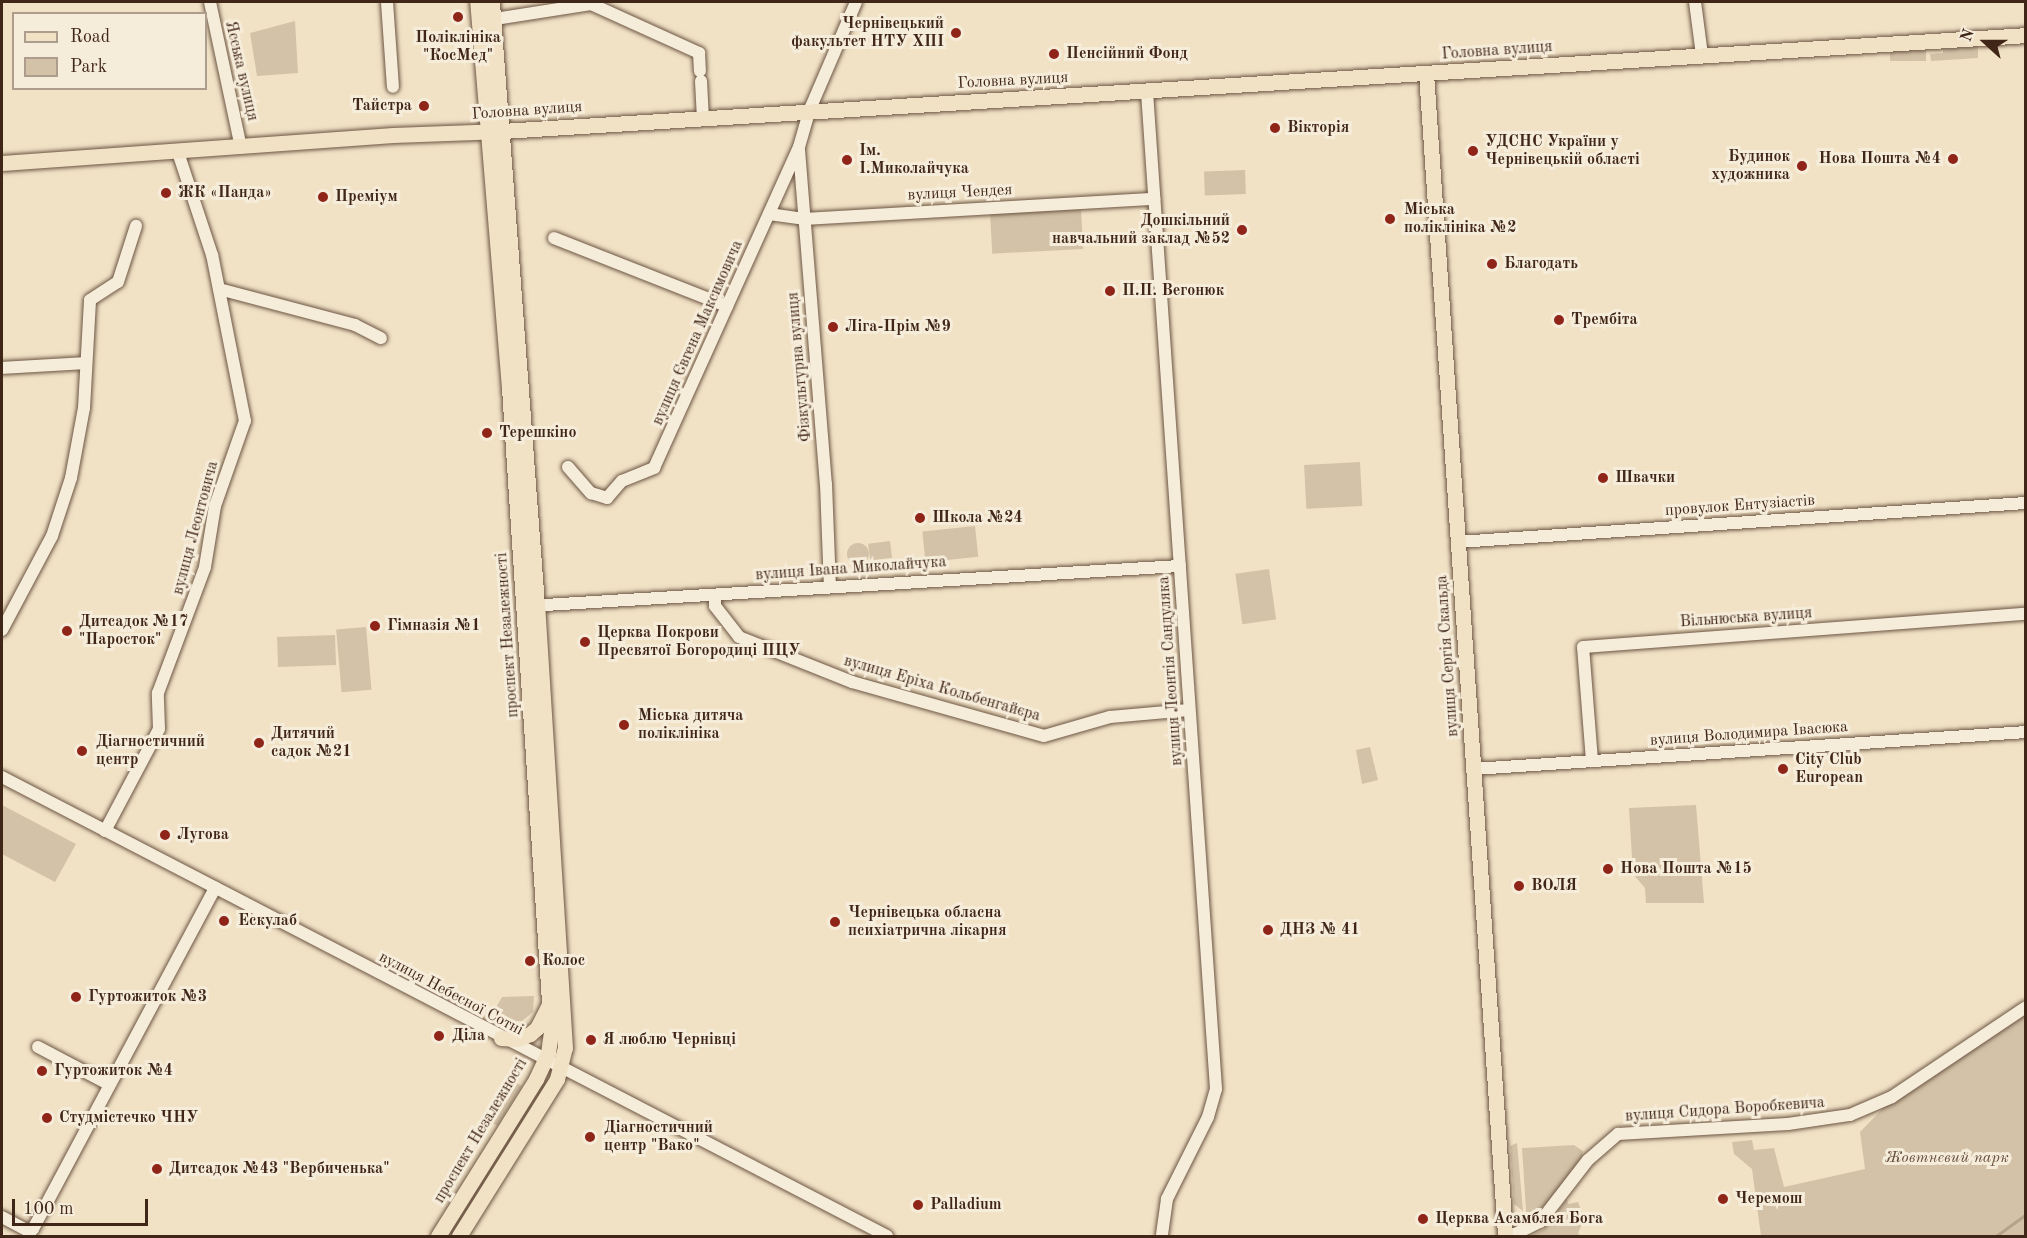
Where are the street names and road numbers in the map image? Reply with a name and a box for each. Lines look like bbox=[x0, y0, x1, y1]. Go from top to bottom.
street label: Ясська вулиця bbox=[220, 19, 262, 123]
street label: Головна вулиця bbox=[1441, 38, 1553, 64]
street label: Головна вулиця bbox=[957, 69, 1069, 93]
street label: Головна вулиця bbox=[471, 98, 583, 124]
street label: вулиця Чендея bbox=[907, 181, 1013, 205]
street label: вулиця Євгена Максимовича bbox=[648, 238, 748, 428]
street label: Фізкультурна вулиця bbox=[784, 291, 816, 443]
street label: вулиця Леонтовича bbox=[169, 459, 223, 597]
street label: провулок Ентузіастів bbox=[1664, 491, 1816, 521]
street label: проспект Незалежності bbox=[493, 552, 523, 718]
street label: вулиця Івана Миколайчука bbox=[755, 553, 947, 585]
street label: вулиця Сергія Скальда bbox=[1433, 575, 1463, 737]
street label: вулиця Леонтія Сандуляка bbox=[1155, 576, 1187, 766]
street label: Вільнюська вулиця bbox=[1679, 604, 1813, 632]
street label: вулиця Еріха Кольбенгайєра bbox=[842, 652, 1042, 726]
street label: вулиця Володимира Івасюка bbox=[1649, 718, 1849, 750]
street label: вулиця Небесної Сотні bbox=[376, 948, 526, 1040]
street label: проспект Незалежності bbox=[430, 1055, 532, 1207]
street label: вулиця Сидора Воробкевича bbox=[1625, 1093, 1825, 1127]

